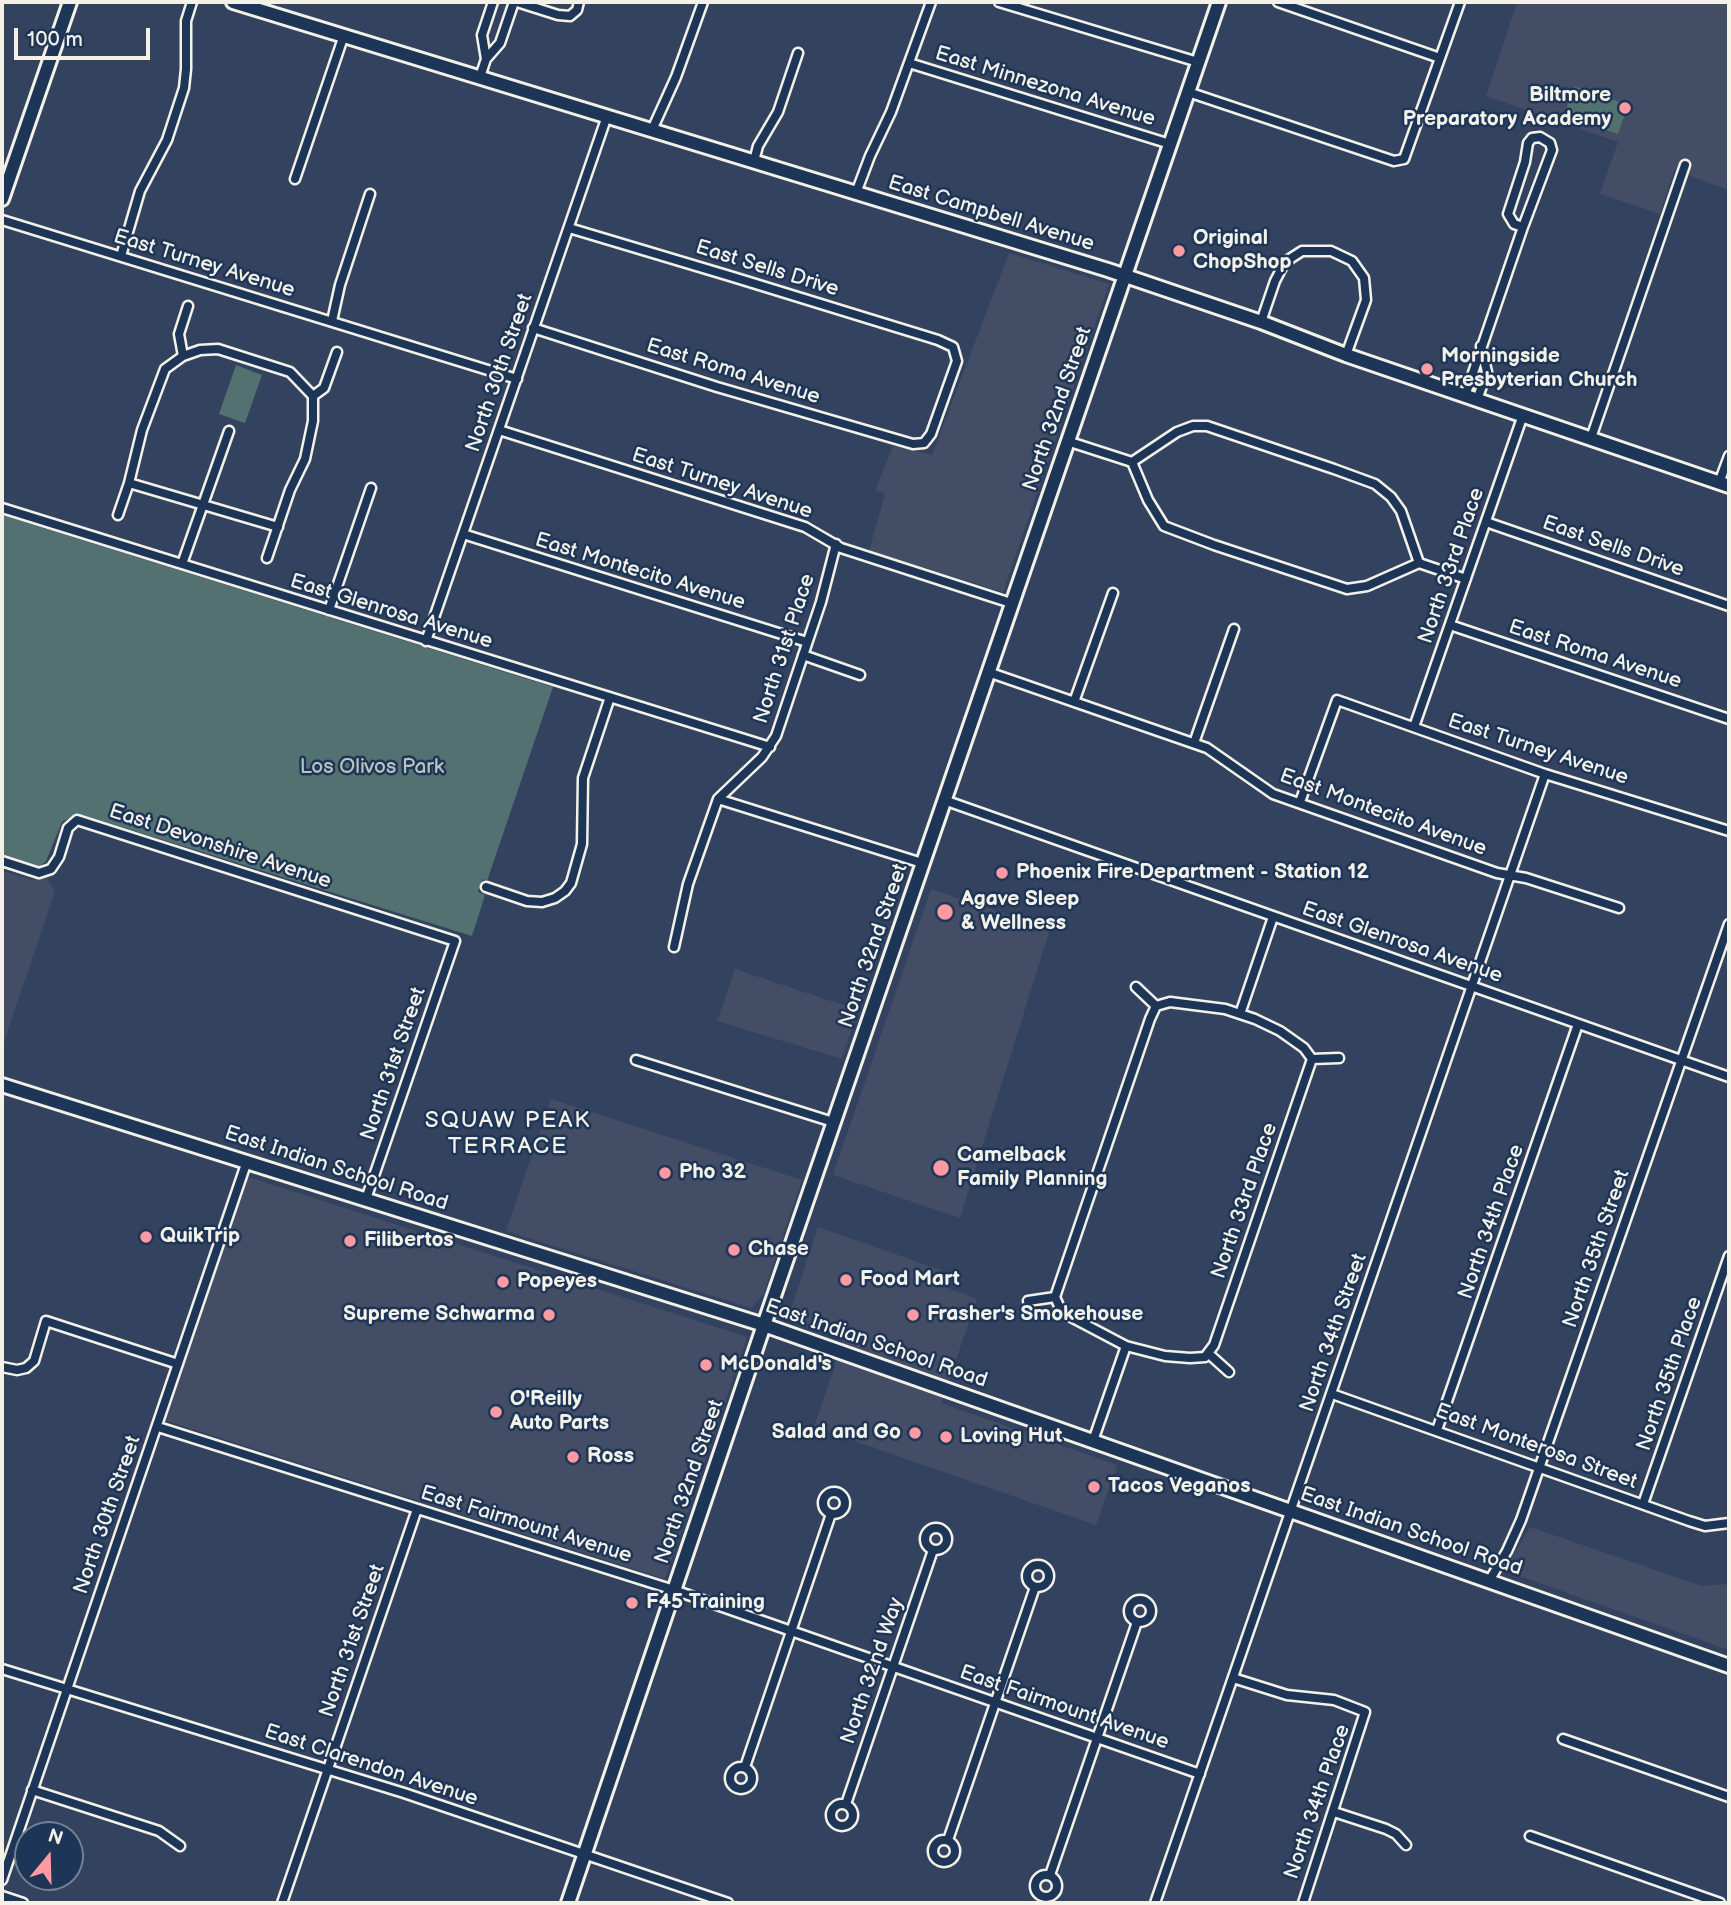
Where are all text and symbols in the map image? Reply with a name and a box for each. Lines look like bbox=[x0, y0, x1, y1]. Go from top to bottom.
scale bar bbox=[18, 14, 154, 58]
text: 100 m bbox=[27, 27, 83, 52]
street label: East Minnezona Avenue bbox=[932, 41, 1158, 133]
place label: Biltmore Preparatory Academy bbox=[1403, 83, 1611, 133]
marker: Biltmore Preparatory Academy bbox=[1617, 100, 1633, 116]
street label: East Campbell Avenue bbox=[885, 171, 1097, 257]
street label: East Turney Avenue bbox=[110, 224, 298, 304]
place label: Original ChopShop bbox=[1193, 226, 1292, 276]
street label: East Sells Drive bbox=[692, 235, 842, 303]
marker: Original ChopShop bbox=[1171, 243, 1187, 259]
street label: North 30th Street bbox=[461, 290, 539, 456]
street label: North 32nd Street bbox=[1018, 324, 1098, 494]
street label: East Roma Avenue bbox=[643, 334, 823, 410]
place label: Morningside Presbyterian Church bbox=[1441, 344, 1637, 394]
marker: Morningside Presbyterian Church bbox=[1419, 361, 1435, 377]
street label: East Turney Avenue bbox=[629, 443, 815, 525]
street label: North 33rd Place bbox=[1414, 485, 1490, 647]
street label: East Sells Drive bbox=[1539, 511, 1687, 583]
street label: East Montecito Avenue bbox=[532, 528, 748, 616]
street label: East Glenrosa Avenue bbox=[287, 569, 495, 655]
street label: North 31st Place bbox=[749, 571, 821, 727]
street label: East Roma Avenue bbox=[1505, 615, 1685, 695]
street label: East Turney Avenue bbox=[1445, 709, 1631, 791]
park label: Los Olivos Park bbox=[300, 755, 444, 781]
street label: East Montecito Avenue bbox=[1276, 764, 1490, 862]
street label: East Devonshire Avenue bbox=[106, 799, 334, 895]
place label: Phoenix Fire Department - Station 12 bbox=[1016, 860, 1369, 886]
street label: North 32nd Street bbox=[834, 861, 914, 1031]
marker: Phoenix Fire Department - Station 12 bbox=[994, 865, 1010, 881]
place label: Agave Sleep & Wellness bbox=[961, 887, 1079, 937]
street label: East Glenrosa Avenue bbox=[1298, 897, 1506, 989]
marker: Agave Sleep & Wellness bbox=[935, 902, 955, 922]
street label: North 31st Street bbox=[356, 984, 432, 1144]
district label: SQUAW PEAK TERRACE bbox=[426, 1107, 590, 1161]
street label: North 33rd Place bbox=[1207, 1120, 1283, 1282]
street label: East Indian School Road bbox=[221, 1121, 451, 1217]
street label: North 34th Place bbox=[1454, 1141, 1530, 1303]
place label: Camelback Family Planning bbox=[957, 1143, 1107, 1193]
marker: Camelback Family Planning bbox=[931, 1158, 951, 1178]
place label: Pho 32 bbox=[679, 1160, 746, 1186]
marker: Pho 32 bbox=[657, 1165, 673, 1181]
street label: North 35th Street bbox=[1558, 1167, 1636, 1331]
place label: QuikTrip bbox=[160, 1224, 240, 1250]
place label: Filibertos bbox=[364, 1228, 454, 1254]
marker: QuikTrip bbox=[138, 1229, 154, 1245]
marker: Filibertos bbox=[342, 1233, 358, 1249]
place label: Chase bbox=[748, 1237, 809, 1263]
marker: Chase bbox=[726, 1242, 742, 1258]
street label: North 34th Street bbox=[1295, 1250, 1373, 1416]
place label: Food Mart bbox=[860, 1267, 960, 1293]
place label: Popeyes bbox=[517, 1269, 597, 1295]
marker: Food Mart bbox=[838, 1272, 854, 1288]
marker: Popeyes bbox=[495, 1274, 511, 1290]
street label: East Indian School Road bbox=[762, 1294, 990, 1394]
street label: North 35th Place bbox=[1632, 1294, 1708, 1454]
place label: Supreme Schwarma bbox=[343, 1302, 535, 1328]
place label: Frasher's Smokehouse bbox=[927, 1302, 1143, 1328]
marker: Supreme Schwarma bbox=[541, 1307, 557, 1323]
marker: Frasher's Smokehouse bbox=[905, 1307, 921, 1323]
place label: McDonald's bbox=[720, 1352, 832, 1378]
marker: McDonald's bbox=[698, 1357, 714, 1373]
place label: O'Reilly Auto Parts bbox=[510, 1387, 609, 1437]
street label: North 32nd Street bbox=[650, 1397, 730, 1567]
street label: East Monterosa Street bbox=[1432, 1399, 1640, 1495]
marker: O'Reilly Auto Parts bbox=[488, 1404, 504, 1420]
place label: Salad and Go bbox=[772, 1420, 901, 1446]
place label: Loving Hut bbox=[960, 1424, 1062, 1450]
marker: Salad and Go bbox=[907, 1425, 923, 1441]
marker: Loving Hut bbox=[938, 1429, 954, 1445]
street label: North 30th Street bbox=[69, 1432, 147, 1598]
place label: Ross bbox=[587, 1444, 634, 1470]
marker: Ross bbox=[565, 1449, 581, 1465]
place label: Tacos Veganos bbox=[1108, 1474, 1251, 1500]
marker: Tacos Veganos bbox=[1086, 1479, 1102, 1495]
street label: East Fairmount Avenue bbox=[417, 1481, 635, 1569]
street label: East Indian School Road bbox=[1297, 1482, 1525, 1582]
street label: North 31st Street bbox=[315, 1561, 391, 1721]
place label: F45 Training bbox=[646, 1590, 765, 1616]
street label: North 32nd Way bbox=[836, 1594, 910, 1748]
marker: F45 Training bbox=[624, 1595, 640, 1611]
street label: East Fairmount Avenue bbox=[956, 1660, 1172, 1756]
street label: East Clarendon Avenue bbox=[261, 1720, 481, 1812]
street label: North 34th Place bbox=[1280, 1721, 1356, 1883]
north arrow bbox=[14, 1821, 84, 1891]
text: N bbox=[45, 1824, 66, 1851]

